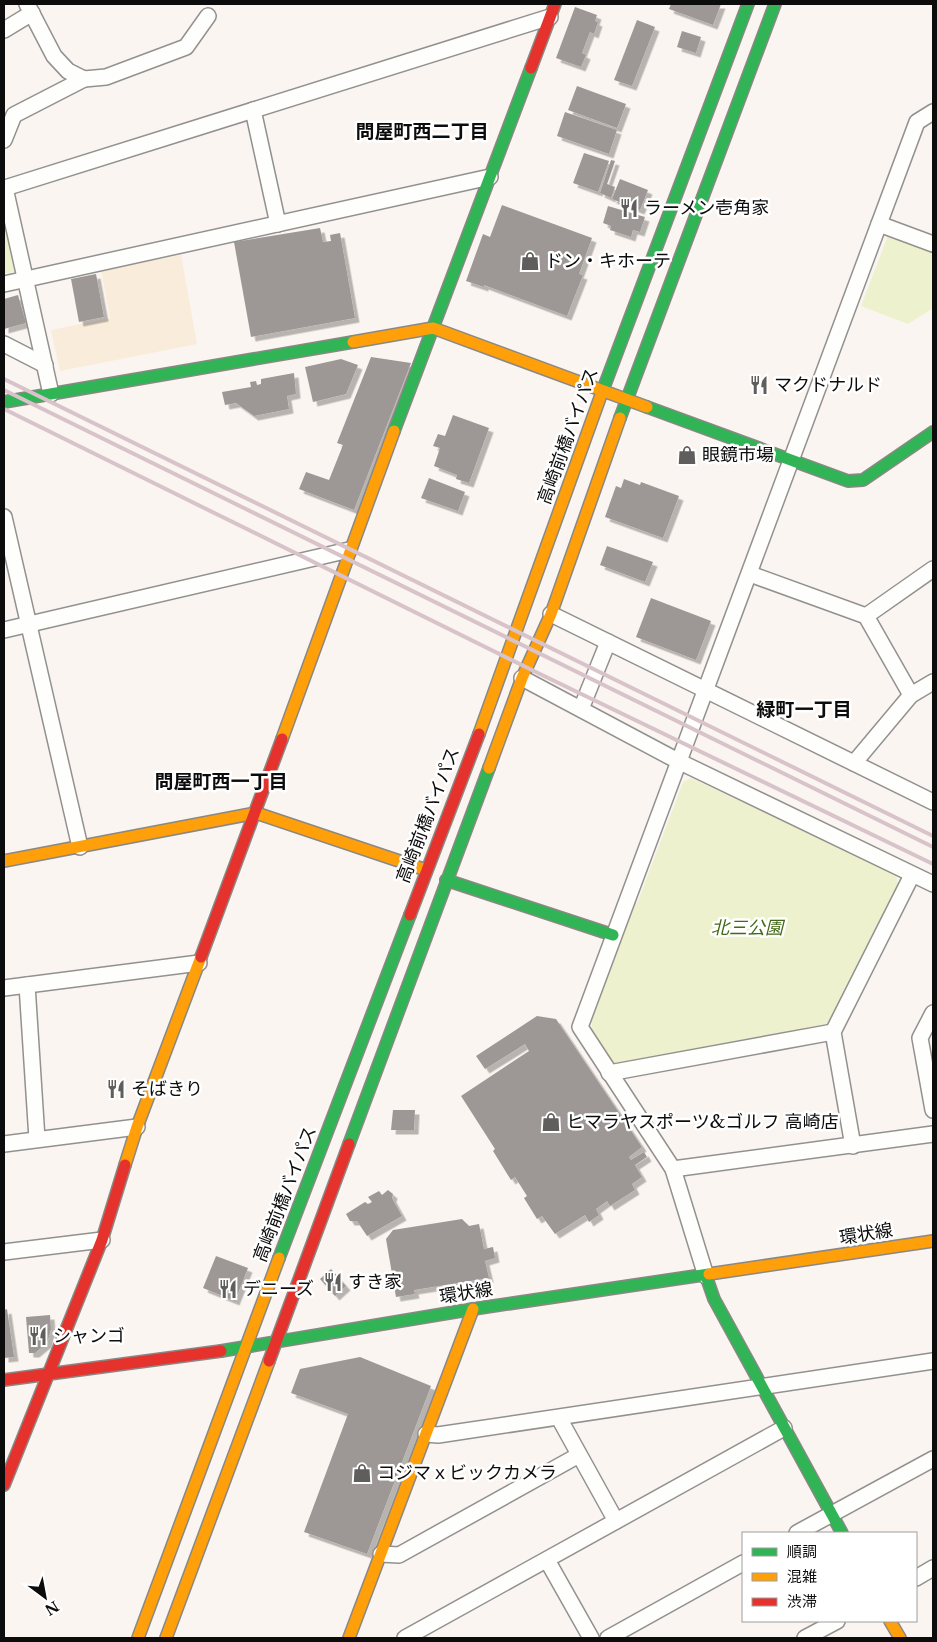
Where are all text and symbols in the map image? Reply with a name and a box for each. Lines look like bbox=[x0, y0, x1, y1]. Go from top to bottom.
district label: 問屋町西二丁目 bbox=[355, 120, 489, 143]
restaurant icon: ラーメン壱角家 bbox=[618, 197, 640, 219]
place label: ラーメン壱角家 bbox=[644, 197, 769, 219]
shop icon: ドン・キホーテ bbox=[519, 250, 541, 272]
place label: ドン・キホーテ bbox=[545, 250, 671, 272]
street label: 高崎前橋バイパス bbox=[533, 365, 603, 507]
restaurant icon: マクドナルド bbox=[748, 374, 770, 396]
place label: マクドナルド bbox=[774, 374, 882, 396]
shop icon: 眼鏡市場 bbox=[676, 444, 698, 466]
place label: 眼鏡市場 bbox=[702, 444, 774, 466]
district label: 緑町一丁目 bbox=[756, 698, 852, 721]
street label: 高崎前橋バイパス bbox=[392, 744, 464, 886]
district label: 問屋町西一丁目 bbox=[154, 770, 288, 793]
park label: 北三公園 bbox=[711, 917, 786, 939]
restaurant icon: そばきり bbox=[105, 1078, 127, 1100]
place label: そばきり bbox=[131, 1078, 203, 1100]
shop icon: ヒマラヤスポーツ&ゴルフ 高崎店 bbox=[540, 1111, 562, 1133]
place label: ヒマラヤスポーツ&ゴルフ 高崎店 bbox=[566, 1111, 839, 1133]
street label: 高崎前橋バイパス bbox=[249, 1123, 321, 1265]
street label: 環状線 bbox=[838, 1219, 894, 1249]
restaurant icon: すき家 bbox=[322, 1271, 344, 1293]
place label: すき家 bbox=[348, 1271, 402, 1293]
restaurant icon: デニーズ bbox=[217, 1278, 239, 1300]
place label: デニーズ bbox=[243, 1278, 314, 1300]
street label: 環状線 bbox=[438, 1278, 494, 1308]
restaurant icon: シャンゴ bbox=[27, 1325, 49, 1347]
place label: シャンゴ bbox=[53, 1325, 125, 1347]
shop icon: コジマｘビックカメラ bbox=[351, 1462, 373, 1484]
place label: コジマｘビックカメラ bbox=[377, 1462, 557, 1484]
legend bbox=[742, 1532, 917, 1622]
text: 順調 bbox=[787, 1542, 817, 1561]
text: 混雑 bbox=[787, 1567, 817, 1586]
north arrow bbox=[20, 1572, 70, 1622]
text: 渋滞 bbox=[787, 1592, 817, 1611]
text: N bbox=[42, 1597, 62, 1619]

